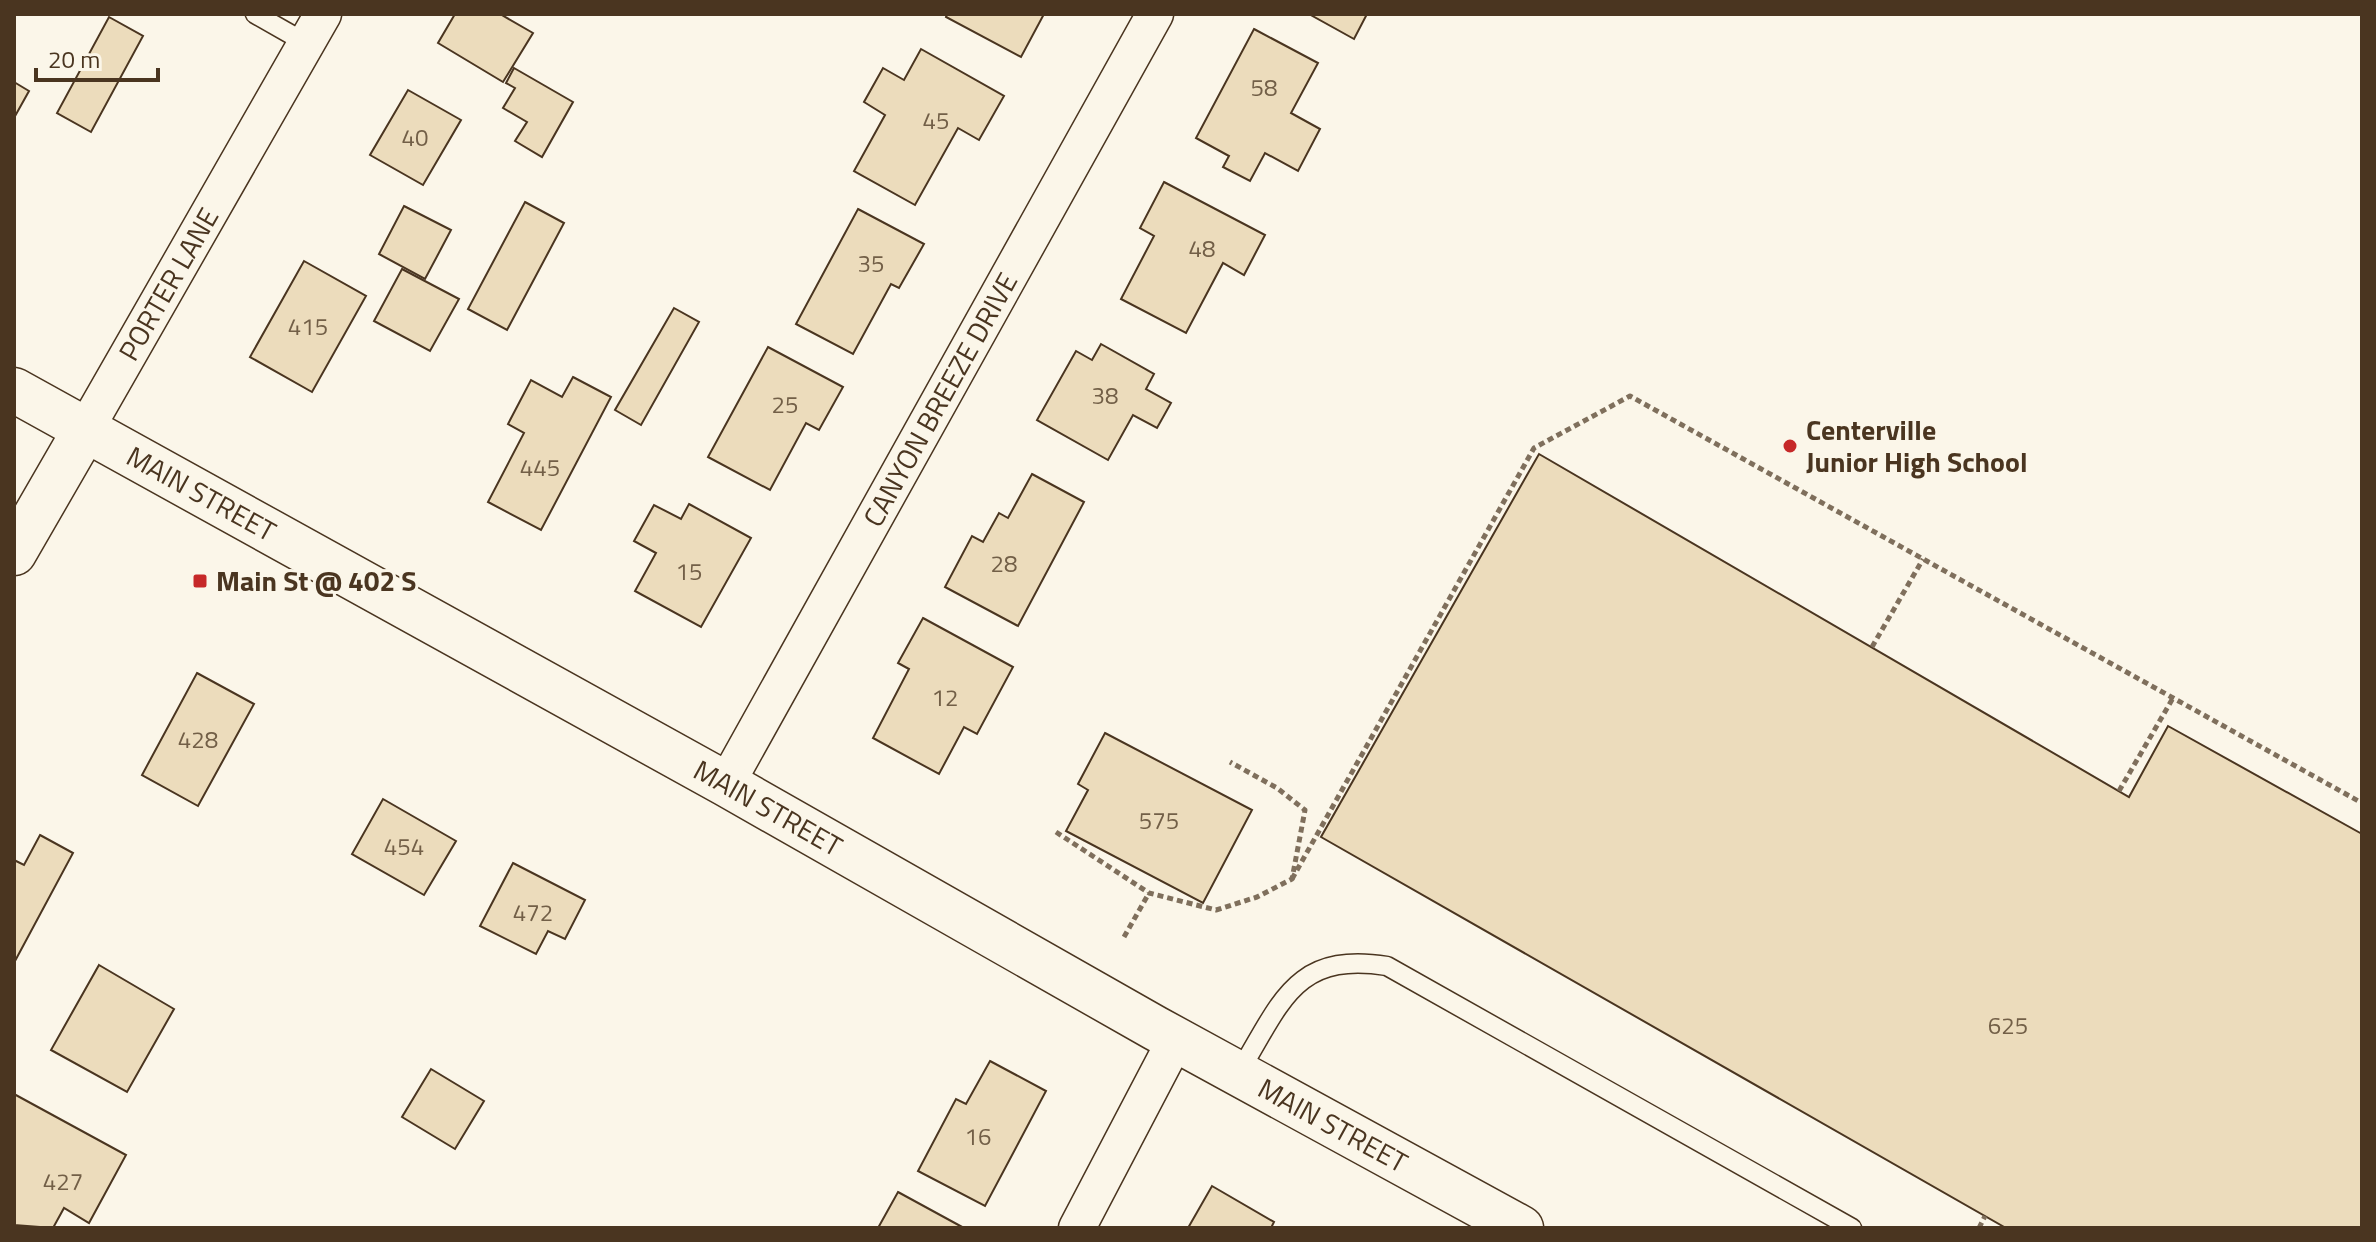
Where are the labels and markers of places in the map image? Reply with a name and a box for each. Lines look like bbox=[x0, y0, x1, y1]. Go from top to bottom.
place label: Centerville Junior High School bbox=[1806, 408, 2027, 483]
marker: Centerville Junior High School bbox=[1781, 437, 1799, 455]
place label: Main St @ 402 S bbox=[216, 559, 416, 602]
marker: Main St @ 402 S bbox=[191, 572, 209, 590]

